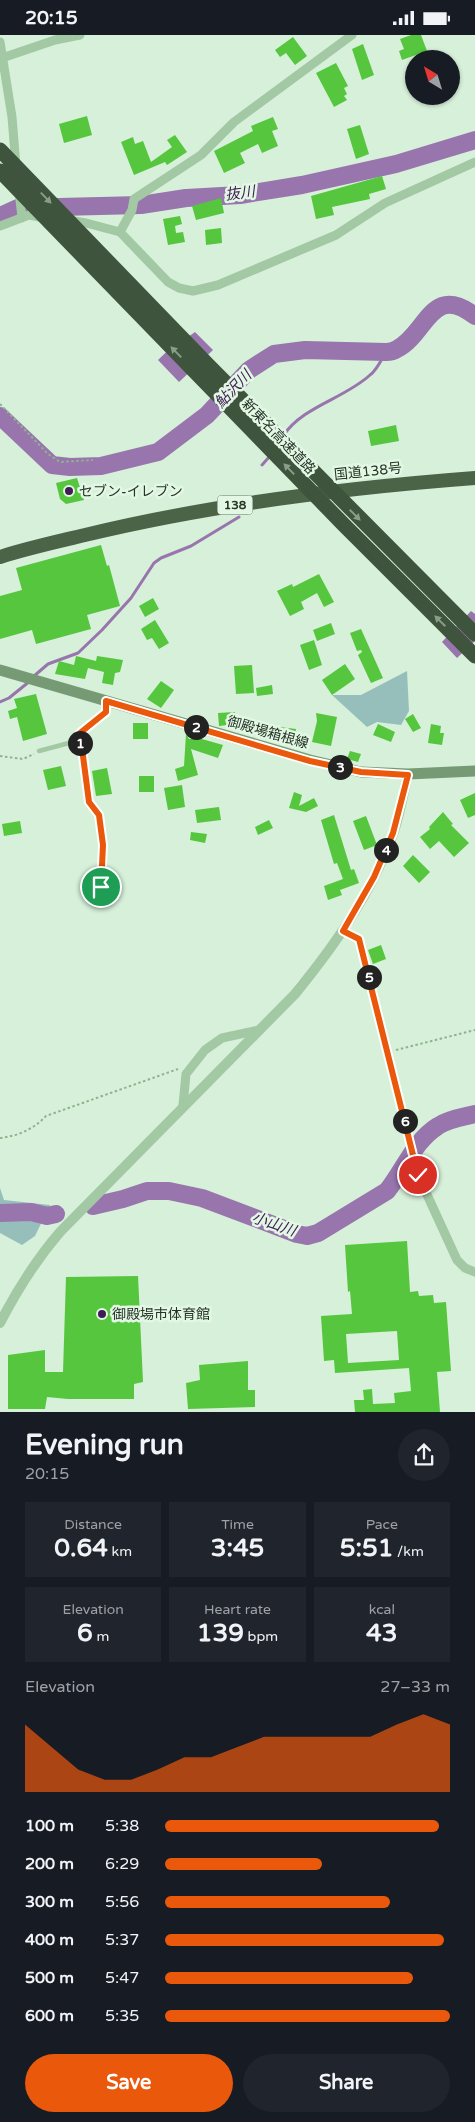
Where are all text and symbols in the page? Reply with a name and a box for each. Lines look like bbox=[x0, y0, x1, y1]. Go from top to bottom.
text: 20:15 bbox=[25, 7, 78, 29]
north arrow bbox=[405, 50, 460, 105]
map controls bbox=[405, 50, 460, 105]
water label: 抜川 bbox=[224, 182, 258, 204]
one-way arrow bbox=[40, 191, 52, 203]
one-way arrow bbox=[170, 347, 182, 359]
water label: 鮎沢川 bbox=[211, 365, 256, 411]
street label: 新東名高速道路 bbox=[238, 395, 319, 477]
street label: 国道138号 bbox=[333, 459, 403, 484]
one-way arrow bbox=[283, 463, 295, 475]
place label: セブン-イレブン bbox=[79, 483, 183, 500]
marker: セブン-イレブン bbox=[63, 485, 75, 497]
road number: 138 bbox=[218, 495, 252, 515]
one-way arrow bbox=[349, 508, 361, 520]
one-way arrow bbox=[435, 615, 447, 627]
street label: 御殿場箱根線 bbox=[225, 713, 311, 752]
pin: 2 bbox=[184, 715, 208, 739]
text: 2 bbox=[192, 719, 201, 736]
pin: 1 bbox=[68, 731, 92, 755]
text: 1 bbox=[76, 735, 85, 752]
pin: 3 bbox=[328, 755, 352, 779]
text: 3 bbox=[336, 759, 345, 776]
pin: 4 bbox=[374, 837, 398, 863]
text: 4 bbox=[382, 842, 391, 859]
pin bbox=[80, 866, 122, 908]
icon: arrive bbox=[87, 873, 115, 901]
pin: 5 bbox=[356, 965, 382, 989]
text: 5 bbox=[365, 969, 374, 986]
pin: 6 bbox=[392, 1109, 418, 1133]
text: 6 bbox=[401, 1113, 410, 1130]
pin bbox=[397, 1154, 439, 1196]
icon: check bbox=[404, 1161, 432, 1189]
water label: 小山川 bbox=[250, 1208, 300, 1240]
place label: 御殿場市体育館 bbox=[112, 1306, 210, 1323]
marker: 御殿場市体育館 bbox=[96, 1308, 108, 1320]
text: Evening run bbox=[25, 1428, 184, 1462]
button: share bbox=[398, 1429, 450, 1481]
text: 20:15 bbox=[25, 1464, 69, 1484]
text: Distance bbox=[64, 1516, 122, 1533]
text: Time bbox=[221, 1516, 254, 1533]
text: Pace bbox=[366, 1516, 398, 1533]
text: 0.64 bbox=[54, 1533, 108, 1563]
text: 3:45 bbox=[211, 1533, 264, 1563]
text: 5:51 bbox=[340, 1533, 393, 1563]
text: km bbox=[108, 1543, 132, 1560]
text: /km bbox=[393, 1543, 424, 1560]
text: Elevation bbox=[63, 1601, 124, 1618]
text: Heart rate bbox=[204, 1601, 271, 1618]
text: kcal bbox=[369, 1601, 395, 1618]
text: 6 bbox=[77, 1618, 93, 1648]
text: 139 bbox=[197, 1618, 244, 1648]
text: 43 bbox=[366, 1618, 398, 1648]
text: m bbox=[93, 1628, 109, 1645]
text: bpm bbox=[244, 1628, 278, 1645]
text: Elevation bbox=[25, 1677, 95, 1697]
text: 27–33 m bbox=[380, 1677, 450, 1697]
text: 100 m bbox=[25, 1816, 74, 1836]
text: 5:38 bbox=[105, 1816, 139, 1836]
text: 200 m bbox=[25, 1854, 74, 1874]
text: 6:29 bbox=[105, 1854, 139, 1874]
text: 300 m bbox=[25, 1892, 74, 1912]
text: 5:56 bbox=[105, 1892, 139, 1912]
text: 400 m bbox=[25, 1930, 74, 1950]
text: 5:37 bbox=[105, 1930, 139, 1950]
text: 500 m bbox=[25, 1968, 74, 1988]
text: 5:47 bbox=[105, 1968, 139, 1988]
text: 600 m bbox=[25, 2006, 74, 2026]
text: 5:35 bbox=[105, 2006, 139, 2026]
button: Save bbox=[25, 2054, 233, 2112]
button: Share bbox=[243, 2054, 450, 2112]

